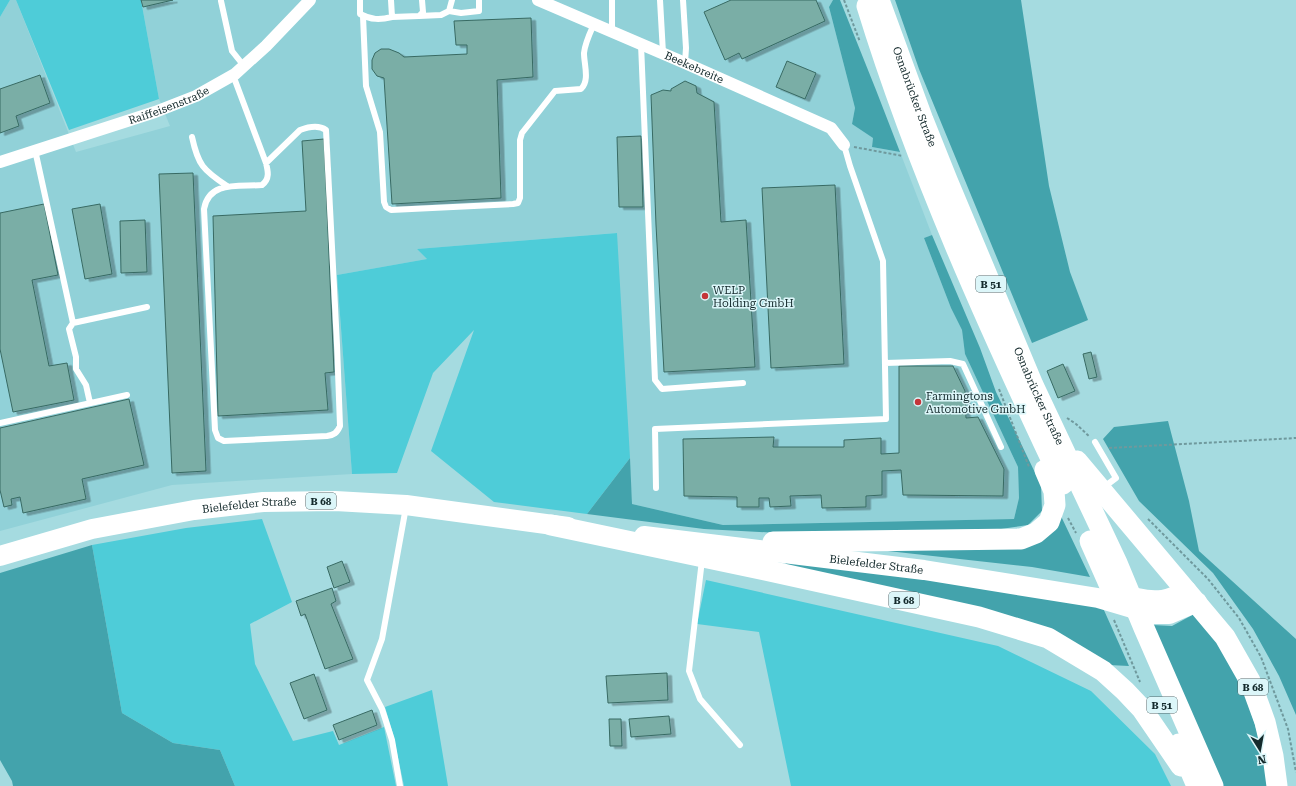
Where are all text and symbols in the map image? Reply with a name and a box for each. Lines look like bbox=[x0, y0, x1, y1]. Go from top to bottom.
street label: Osnabrücker Straße bbox=[890, 45, 940, 149]
street label: Beekebreite bbox=[663, 49, 726, 86]
street label: Raiffeisenstraße bbox=[127, 83, 211, 127]
road number: B 51 bbox=[976, 276, 1006, 292]
place label: WELP Holding GmbH bbox=[713, 284, 794, 310]
marker: WELP Holding GmbH bbox=[700, 291, 710, 301]
street label: Osnabrücker Straße bbox=[1011, 345, 1067, 447]
place label: Farmingtons Automotive GmbH bbox=[926, 390, 1025, 416]
marker: Farmingtons Automotive GmbH bbox=[913, 397, 923, 407]
road number: B 68 bbox=[306, 493, 336, 509]
street label: Bielefelder Straße bbox=[201, 495, 296, 516]
street label: Bielefelder Straße bbox=[829, 552, 924, 576]
road number: B 68 bbox=[889, 592, 919, 608]
road number: B 68 bbox=[1238, 679, 1268, 695]
road number: B 51 bbox=[1147, 697, 1177, 713]
north arrow bbox=[1240, 730, 1280, 770]
text: N bbox=[1256, 752, 1267, 767]

